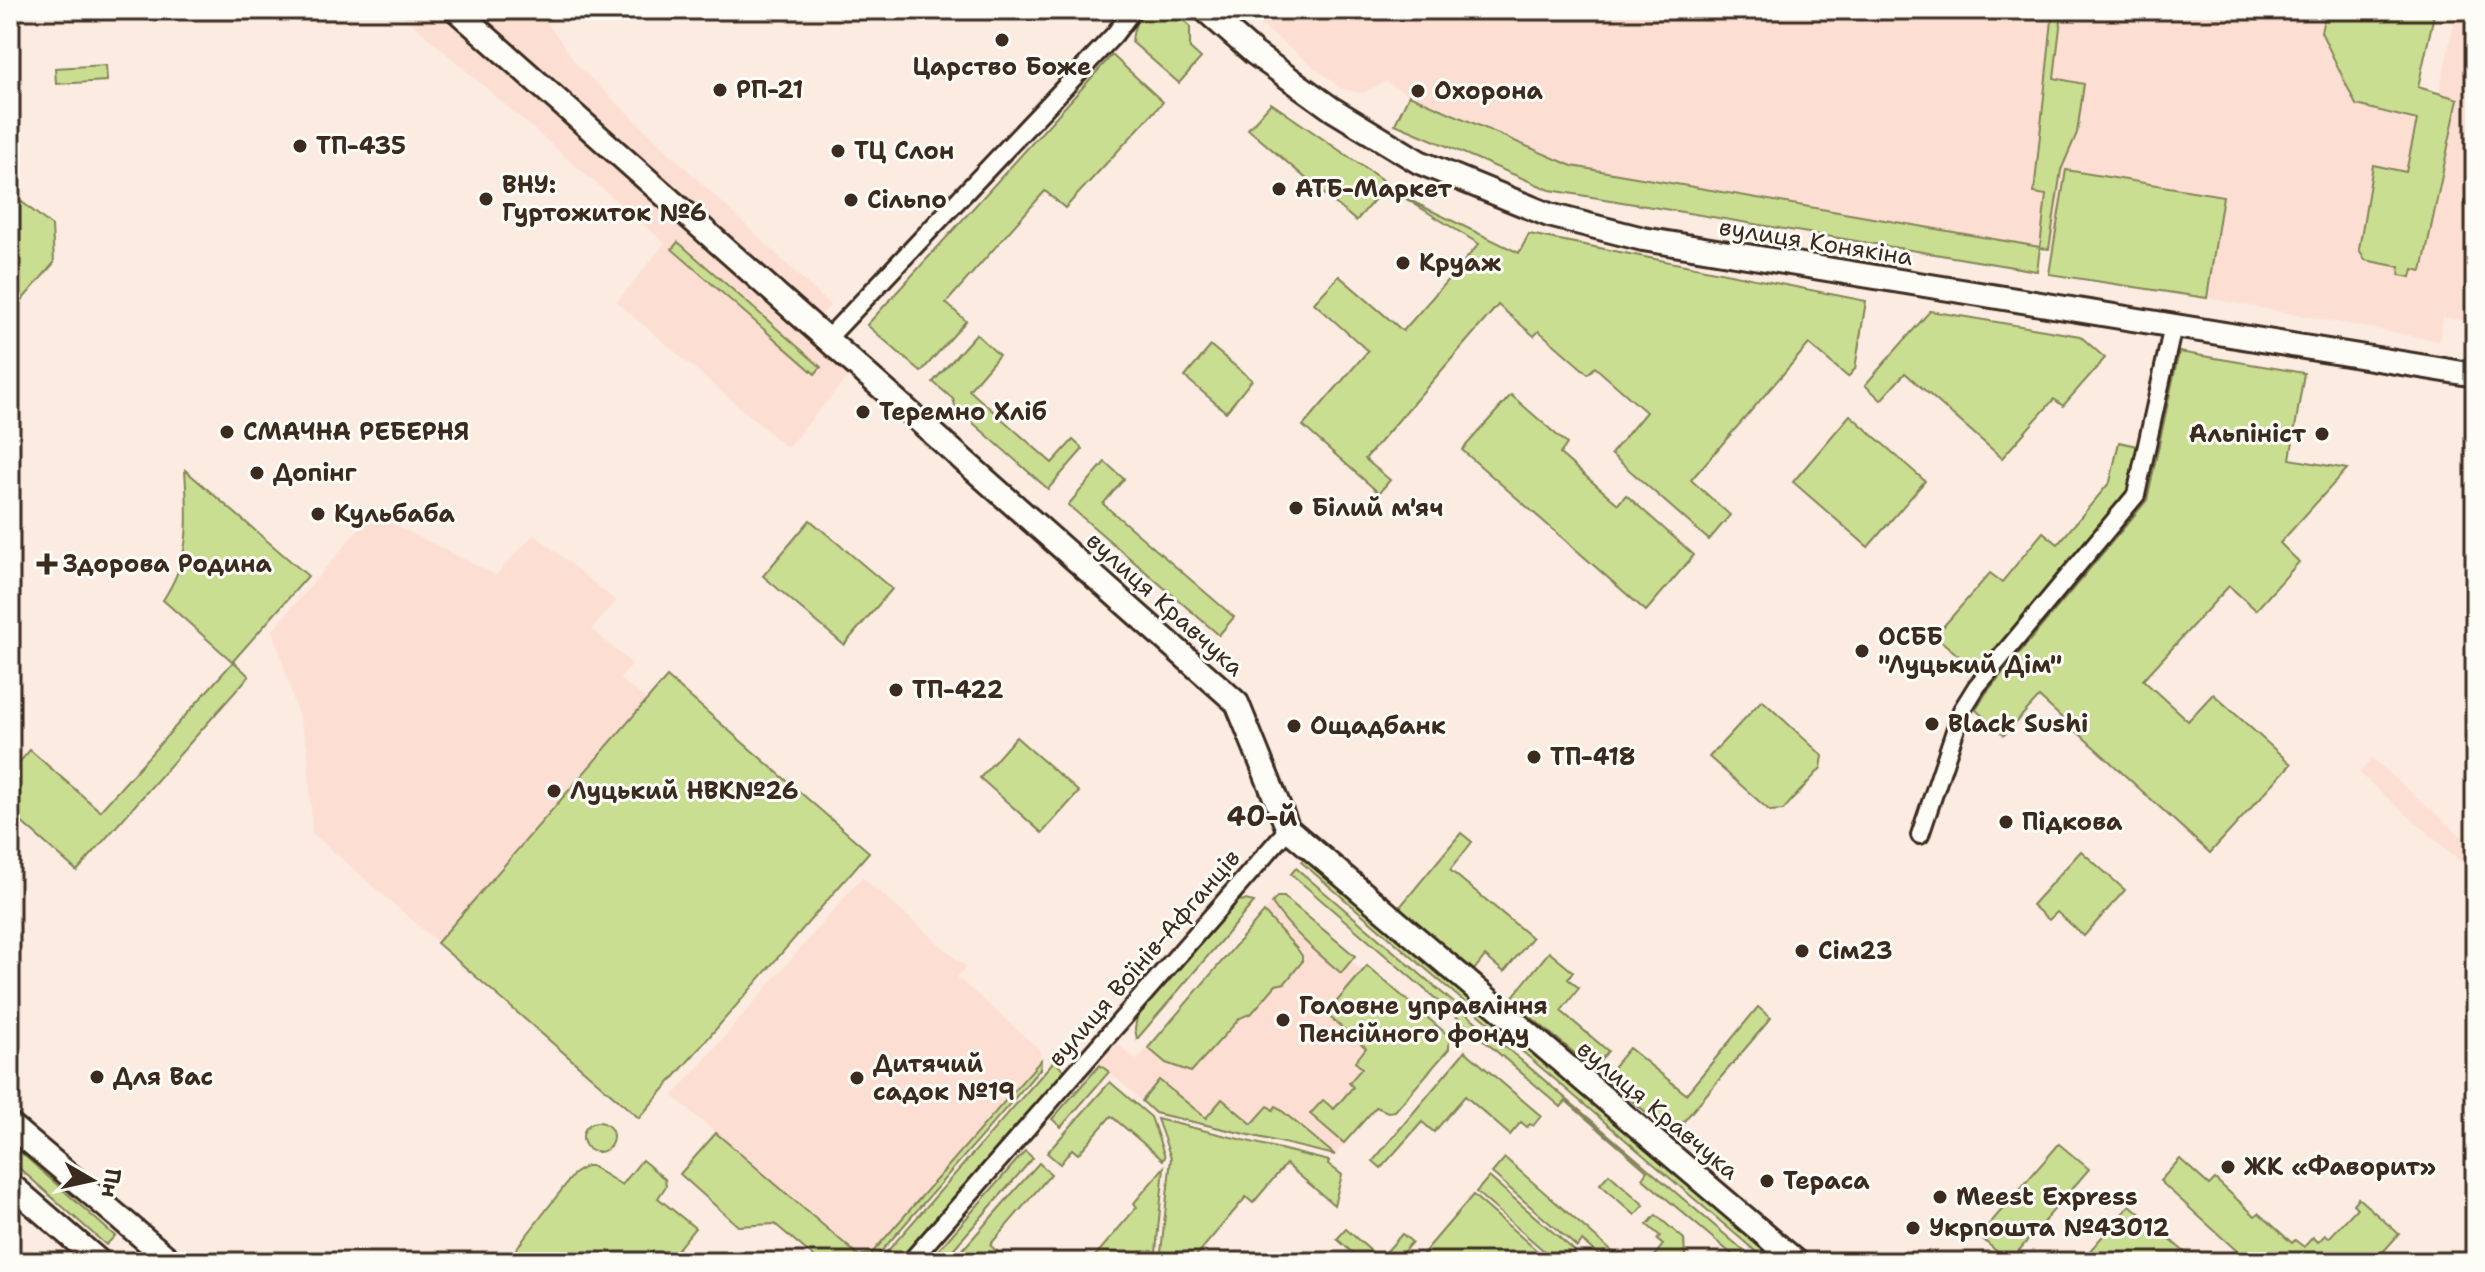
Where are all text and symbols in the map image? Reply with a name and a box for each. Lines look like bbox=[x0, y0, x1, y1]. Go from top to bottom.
marker: Царство Боже bbox=[993, 31, 1011, 49]
place label: Царство Боже bbox=[913, 51, 1091, 83]
place label: РП-21 bbox=[736, 74, 804, 106]
place label: Охорона bbox=[1434, 75, 1543, 107]
marker: РП-21 bbox=[711, 81, 729, 99]
marker: Охорона bbox=[1409, 82, 1427, 100]
place label: ТП-435 bbox=[316, 130, 406, 162]
place label: ТЦ Слон bbox=[854, 135, 954, 167]
marker: ТП-435 bbox=[291, 137, 309, 155]
marker: ТЦ Слон bbox=[829, 142, 847, 160]
place label: ВНУ: Гуртожиток №6 bbox=[502, 169, 707, 229]
place label: АТБ-Маркет bbox=[1295, 173, 1453, 205]
marker: АТБ-Маркет bbox=[1270, 180, 1288, 198]
place label: Сільпо bbox=[867, 184, 947, 216]
marker: ВНУ: Гуртожиток №6 bbox=[477, 190, 495, 208]
marker: Сільпо bbox=[842, 191, 860, 209]
street label: вулиця Конякіна bbox=[1717, 211, 1915, 273]
place label: Круаж bbox=[1419, 247, 1502, 279]
marker: Круаж bbox=[1394, 254, 1412, 272]
place label: Теремно Хліб bbox=[879, 396, 1047, 428]
marker: Теремно Хліб bbox=[854, 403, 872, 421]
place label: СМАЧНА РЕБЕРНЯ bbox=[243, 416, 469, 448]
place label: Альпініст bbox=[2189, 418, 2307, 450]
marker: СМАЧНА РЕБЕРНЯ bbox=[218, 423, 236, 441]
marker: Альпініст bbox=[2313, 425, 2331, 443]
place label: Допінг bbox=[273, 457, 358, 489]
marker: Допінг bbox=[248, 464, 266, 482]
place label: Білий м'яч bbox=[1312, 492, 1443, 524]
place label: Кульбаба bbox=[334, 498, 456, 530]
marker: Білий м'яч bbox=[1287, 499, 1305, 517]
marker: Кульбаба bbox=[309, 505, 327, 523]
street label: вулиця Кравчука bbox=[1079, 525, 1251, 683]
place label: Здорова Родина bbox=[63, 548, 273, 580]
marker: Здорова Родина bbox=[38, 555, 56, 573]
place label: ОСББ "Луцький Дім" bbox=[1878, 621, 2062, 681]
marker: ОСББ "Луцький Дім" bbox=[1853, 642, 1871, 660]
place label: ТП-422 bbox=[912, 674, 1004, 706]
marker: ТП-422 bbox=[887, 681, 905, 699]
place label: Black Sushi bbox=[1948, 708, 2088, 740]
place label: Ощадбанк bbox=[1310, 710, 1446, 742]
marker: Black Sushi bbox=[1923, 715, 1941, 733]
marker: Ощадбанк bbox=[1285, 717, 1303, 735]
place label: ТП-418 bbox=[1550, 741, 1636, 773]
marker: ТП-418 bbox=[1525, 748, 1543, 766]
place label: Луцький НВК№26 bbox=[570, 775, 799, 807]
marker: Луцький НВК№26 bbox=[545, 782, 563, 800]
district label: 40-й bbox=[1226, 797, 1298, 835]
place label: Підкова bbox=[2022, 806, 2123, 838]
marker: Підкова bbox=[1997, 813, 2015, 831]
street label: вулиця Воїнів-Афганців bbox=[1041, 843, 1247, 1073]
place label: Сім23 bbox=[1818, 935, 1893, 967]
marker: Сім23 bbox=[1793, 942, 1811, 960]
place label: Головне управління Пенсійного фонду bbox=[1299, 990, 1548, 1050]
marker: Головне управління Пенсійного фонду bbox=[1274, 1011, 1292, 1029]
street label: вулиця Кравчука bbox=[1570, 1033, 1746, 1187]
place label: Дитячий садок №19 bbox=[873, 1048, 1015, 1108]
place label: Для Вас bbox=[113, 1061, 213, 1093]
marker: Для Вас bbox=[88, 1068, 106, 1086]
marker: Дитячий садок №19 bbox=[848, 1069, 866, 1087]
north arrow bbox=[52, 1140, 132, 1220]
place label: ЖК «Фаворит» bbox=[2244, 1151, 2436, 1183]
marker: ЖК «Фаворит» bbox=[2219, 1158, 2237, 1176]
place label: Тераса bbox=[1783, 1165, 1870, 1197]
text: Пн bbox=[95, 1166, 128, 1200]
marker: Тераса bbox=[1758, 1172, 1776, 1190]
place label: Meest Express bbox=[1956, 1181, 2138, 1213]
marker: Meest Express bbox=[1931, 1188, 1949, 1206]
place label: Укрпошта №43012 bbox=[1929, 1212, 2170, 1244]
marker: Укрпошта №43012 bbox=[1904, 1219, 1922, 1237]

